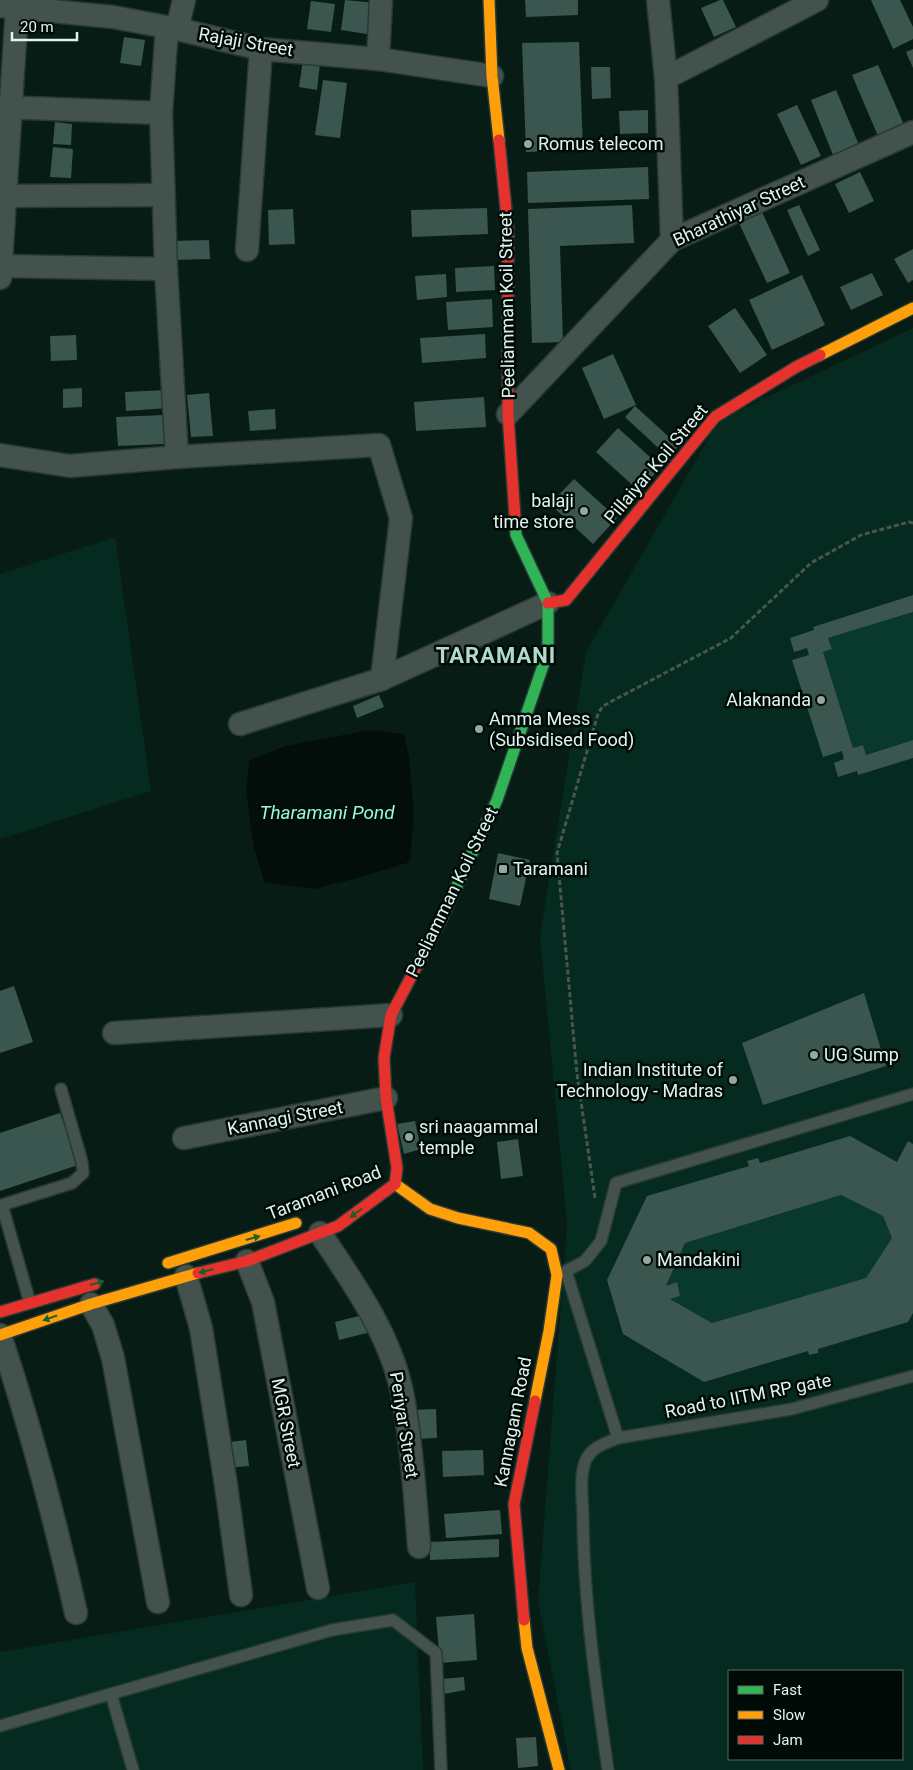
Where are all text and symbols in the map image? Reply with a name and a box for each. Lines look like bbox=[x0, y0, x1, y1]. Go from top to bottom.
scale bar bbox=[12, 10, 78, 42]
text: 20 m bbox=[20, 18, 54, 36]
street label: Rajaji Street bbox=[197, 23, 295, 60]
place label: Romus telecom bbox=[538, 133, 664, 154]
marker: Romus telecom bbox=[522, 138, 534, 150]
street label: Bharathiyar Street bbox=[670, 171, 808, 250]
street label: Peeliamman Koil Street bbox=[494, 211, 519, 399]
street label: Pillaiyar Koil Street bbox=[600, 400, 712, 528]
place label: balaji time store bbox=[493, 490, 574, 532]
marker: balaji time store bbox=[578, 505, 590, 517]
district label: TARAMANI bbox=[436, 643, 556, 668]
place label: Alaknanda bbox=[726, 689, 811, 710]
marker: Alaknanda bbox=[815, 694, 827, 706]
place label: Amma Mess (Subsidised Food) bbox=[489, 708, 634, 751]
marker: Amma Mess (Subsidised Food) bbox=[473, 723, 485, 735]
water label: Tharamani Pond bbox=[259, 801, 395, 824]
street label: Peeliamman Koil Street bbox=[401, 803, 502, 980]
place label: Taramani bbox=[513, 858, 588, 879]
marker: Taramani bbox=[497, 863, 509, 875]
place label: UG Sump bbox=[824, 1044, 899, 1065]
marker: UG Sump bbox=[808, 1049, 820, 1061]
place label: Indian Institute of Technology - Madras bbox=[556, 1059, 724, 1101]
marker: Indian Institute of Technology - Madras bbox=[727, 1074, 739, 1086]
street label: Kannagi Street bbox=[225, 1096, 345, 1139]
place label: sri naagammal temple bbox=[419, 1116, 538, 1158]
marker: sri naagammal temple bbox=[403, 1131, 415, 1143]
street label: Taramani Road bbox=[264, 1161, 384, 1224]
one-way arrow bbox=[349, 1208, 363, 1218]
one-way arrow bbox=[246, 1233, 261, 1241]
place label: Mandakini bbox=[657, 1249, 740, 1270]
marker: Mandakini bbox=[641, 1254, 653, 1266]
one-way arrow bbox=[198, 1268, 213, 1276]
one-way arrow bbox=[90, 1279, 105, 1287]
one-way arrow bbox=[42, 1314, 57, 1322]
street label: Kannagam Road bbox=[490, 1355, 535, 1489]
street label: Road to IITM RP gate bbox=[663, 1369, 833, 1422]
street label: Periyar Street bbox=[386, 1370, 423, 1480]
street label: MGR Street bbox=[267, 1376, 306, 1470]
legend bbox=[728, 1670, 903, 1760]
text: Fast bbox=[773, 1681, 802, 1699]
text: Slow bbox=[773, 1706, 805, 1724]
text: Jam bbox=[773, 1731, 803, 1749]

